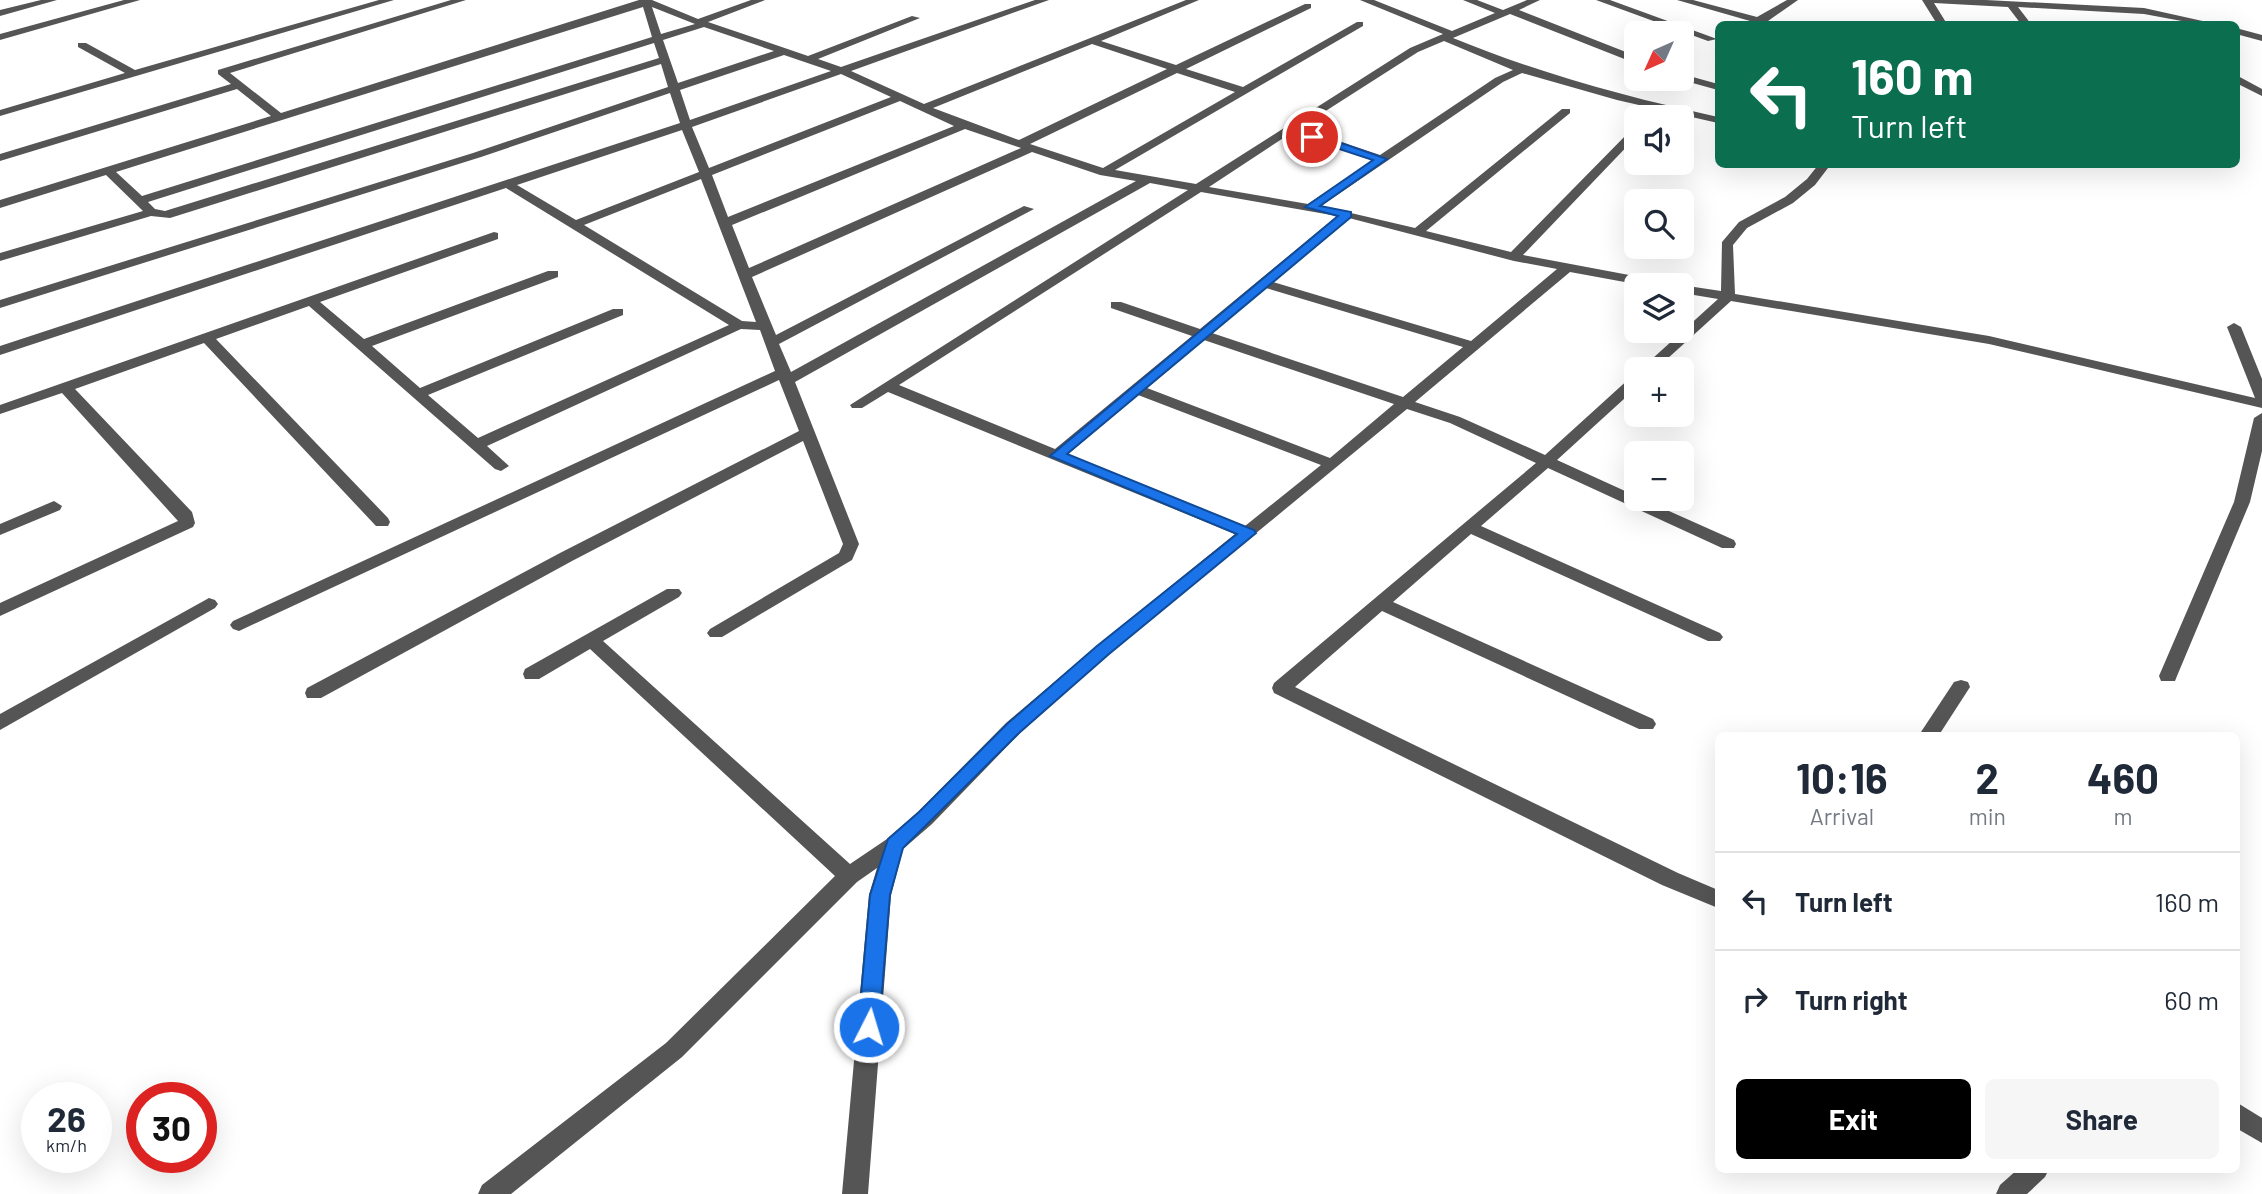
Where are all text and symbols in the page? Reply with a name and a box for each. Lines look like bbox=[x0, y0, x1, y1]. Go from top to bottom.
north arrow bbox=[1624, 21, 1694, 91]
map controls bbox=[1624, 21, 1694, 511]
text: 160 m bbox=[1851, 46, 1973, 105]
icon: left bbox=[1736, 49, 1827, 140]
button: sound bbox=[1624, 105, 1694, 175]
text: Turn left bbox=[1851, 106, 1968, 144]
pin bbox=[1282, 107, 1342, 167]
icon: arrive bbox=[1293, 118, 1331, 156]
button: search bbox=[1624, 189, 1694, 259]
button: layers bbox=[1624, 273, 1694, 343]
button: + bbox=[1624, 357, 1694, 427]
button: − bbox=[1624, 441, 1694, 511]
text: 10:16 bbox=[1796, 752, 1888, 802]
text: 2 bbox=[1976, 752, 1999, 802]
text: 460 bbox=[2087, 752, 2159, 802]
text: Arrival bbox=[1810, 802, 1874, 830]
text: min bbox=[1969, 802, 2006, 830]
text: m bbox=[2113, 802, 2132, 830]
icon: left bbox=[1736, 882, 1774, 920]
text: Turn left bbox=[1795, 886, 1893, 917]
text: 160 m bbox=[2155, 886, 2219, 917]
icon: right bbox=[1736, 980, 1774, 1018]
text: Turn right bbox=[1795, 984, 1908, 1015]
text: 60 m bbox=[2164, 984, 2219, 1015]
position arrow bbox=[832, 990, 906, 1064]
button: Exit bbox=[1736, 1079, 1971, 1159]
button: Share bbox=[1985, 1079, 2219, 1159]
speed limit sign: 30 bbox=[126, 1082, 217, 1173]
text: 26 bbox=[47, 1097, 86, 1139]
text: km/h bbox=[46, 1134, 87, 1156]

